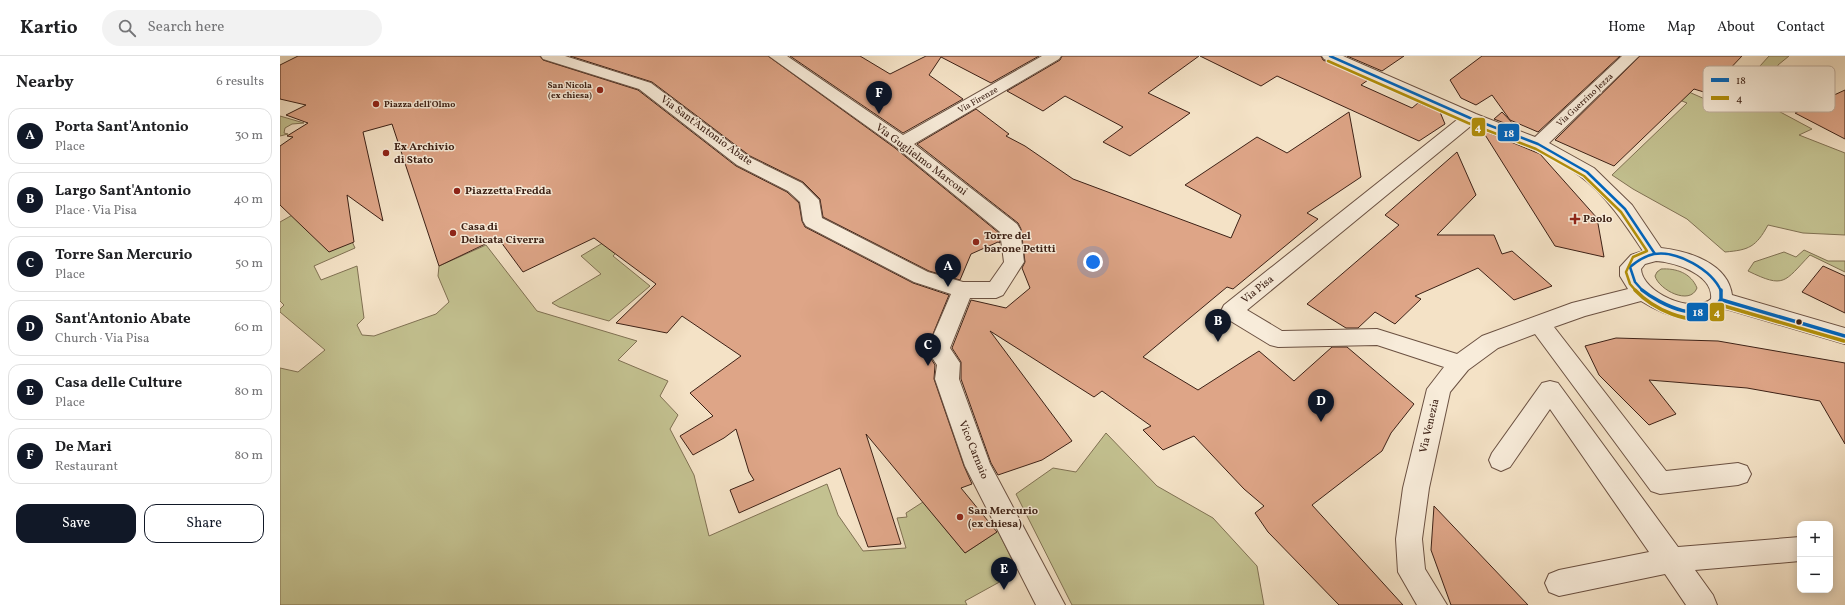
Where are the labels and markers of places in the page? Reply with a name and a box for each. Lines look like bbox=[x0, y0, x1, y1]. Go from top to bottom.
place label: San Nicola (ex chiesa) bbox=[547, 79, 592, 102]
pin: F bbox=[866, 81, 892, 114]
marker: San Nicola (ex chiesa) bbox=[595, 85, 605, 95]
place label: Piazza dell'Olmo bbox=[384, 98, 455, 111]
marker: Piazza dell'Olmo bbox=[371, 99, 381, 109]
place label: Ex Archivio di Stato bbox=[394, 140, 454, 168]
marker: Ex Archivio di Stato bbox=[381, 148, 391, 158]
place label: Piazzetta Fredda bbox=[465, 184, 551, 199]
marker: Piazzetta Fredda bbox=[452, 186, 462, 196]
place label: Paolo bbox=[1583, 212, 1612, 227]
marker: Paolo bbox=[1570, 214, 1580, 224]
place label: Casa di Delicata Civerra bbox=[461, 220, 545, 248]
marker: Casa di Delicata Civerra bbox=[448, 228, 458, 238]
place label: Torre del barone Petitti bbox=[984, 229, 1056, 257]
marker: Torre del barone Petitti bbox=[971, 237, 981, 247]
pin: A bbox=[935, 254, 961, 287]
pin: B bbox=[1205, 309, 1231, 342]
unlabelled marker bbox=[1794, 317, 1804, 327]
pin: C bbox=[915, 333, 941, 366]
pin: D bbox=[1308, 389, 1334, 422]
place label: San Mercurio (ex chiesa) bbox=[968, 504, 1038, 532]
marker: San Mercurio (ex chiesa) bbox=[955, 512, 965, 522]
pin: E bbox=[991, 557, 1017, 590]

